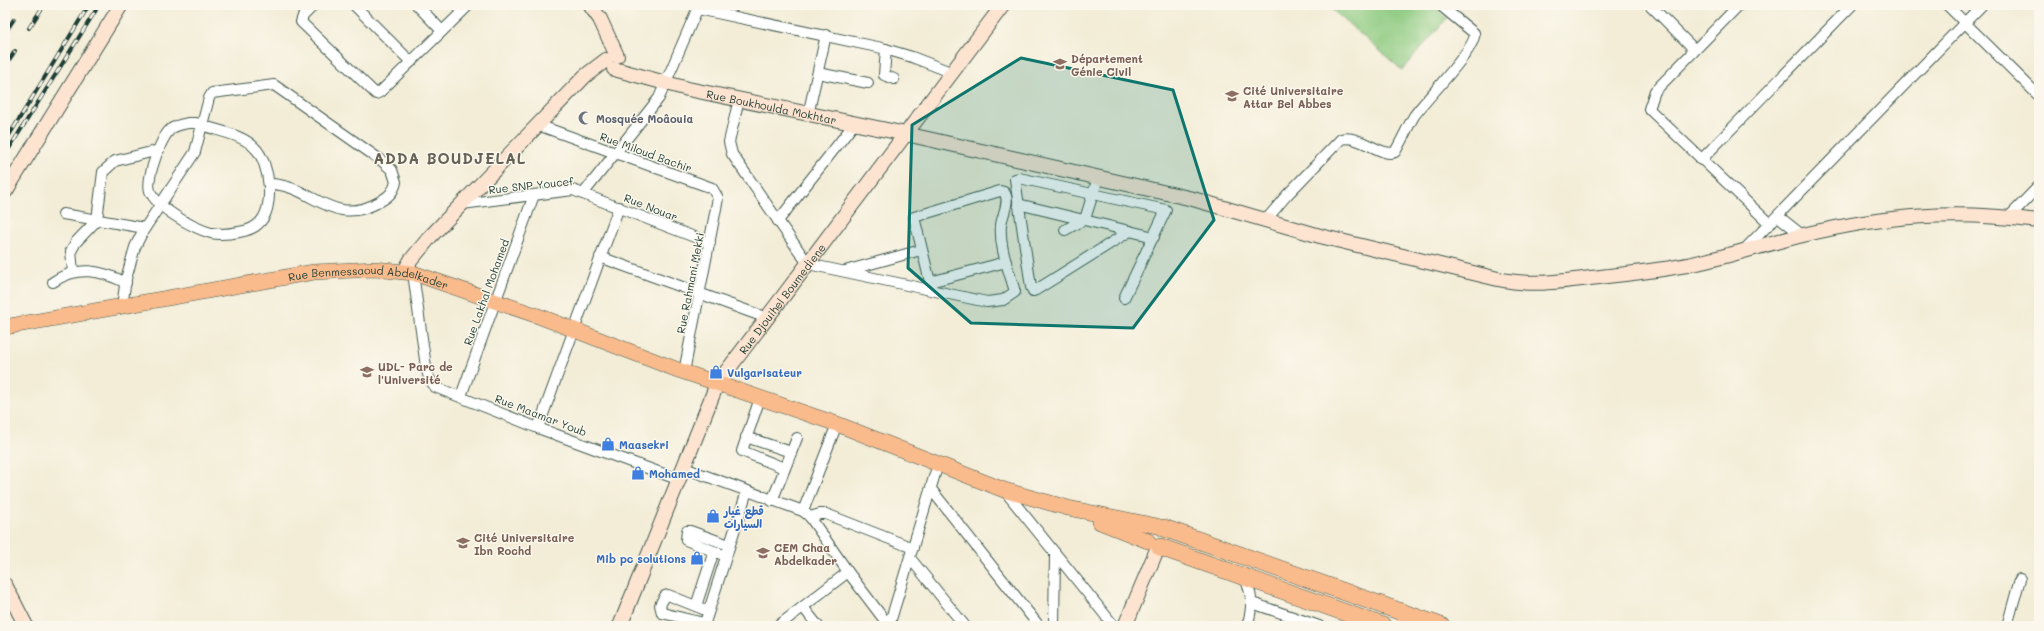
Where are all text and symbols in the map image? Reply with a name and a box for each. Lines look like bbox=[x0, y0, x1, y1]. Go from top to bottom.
place label: Département Génie Civil bbox=[1071, 51, 1143, 79]
school or university icon: Département Génie Civil bbox=[1052, 56, 1068, 72]
place label: Cité Universitaire Attar Bel Abbes bbox=[1243, 83, 1344, 111]
street label: Rue Boukhoulda Mokhtar bbox=[705, 86, 838, 127]
school or university icon: Cité Universitaire Attar Bel Abbes bbox=[1224, 88, 1240, 104]
mosque icon: Mosquée Moâouia bbox=[577, 110, 593, 126]
place label: Mosquée Moâouia bbox=[596, 111, 694, 126]
street label: Rue Miloud Bachir bbox=[598, 128, 694, 176]
district label: ADDA BOUDJELAL bbox=[374, 148, 526, 168]
street label: Rue SNP Youcef bbox=[488, 173, 575, 197]
street label: Rue Nouar bbox=[622, 190, 680, 224]
street label: Rue Rahmani Mekki bbox=[673, 231, 707, 335]
street label: Rue Lakhal Mohamed bbox=[460, 237, 512, 347]
street label: Rue Djouihel Boumediene bbox=[735, 240, 828, 357]
street label: Rue Benmessaoud Abdelkader bbox=[287, 261, 451, 292]
place label: UDL- Parc de l'Université bbox=[378, 359, 453, 387]
school or university icon: UDL- Parc de l'Université bbox=[359, 364, 375, 380]
shop icon: Vulgarisateur bbox=[708, 364, 724, 380]
place label: Vulgarisateur bbox=[727, 365, 802, 380]
street label: Rue Maamar Youb bbox=[493, 391, 589, 439]
shop icon: Maasekri bbox=[600, 436, 616, 452]
place label: Maasekri bbox=[619, 437, 669, 452]
shop icon: Mohamed bbox=[630, 465, 646, 481]
place label: Mohamed bbox=[649, 466, 700, 481]
place label: قطع غيار السيارات bbox=[723, 503, 764, 531]
shop icon: قطع غيار السيارات bbox=[705, 508, 721, 524]
place label: Cité Universitaire Ibn Rochd bbox=[474, 530, 575, 558]
school or university icon: Cité Universitaire Ibn Rochd bbox=[455, 535, 471, 551]
place label: CEM Chaa Abdelkader bbox=[774, 540, 837, 568]
school or university icon: CEM Chaa Abdelkader bbox=[755, 545, 771, 561]
shop icon: Mib pc solutions bbox=[689, 550, 705, 566]
place label: Mib pc solutions bbox=[596, 551, 686, 566]

